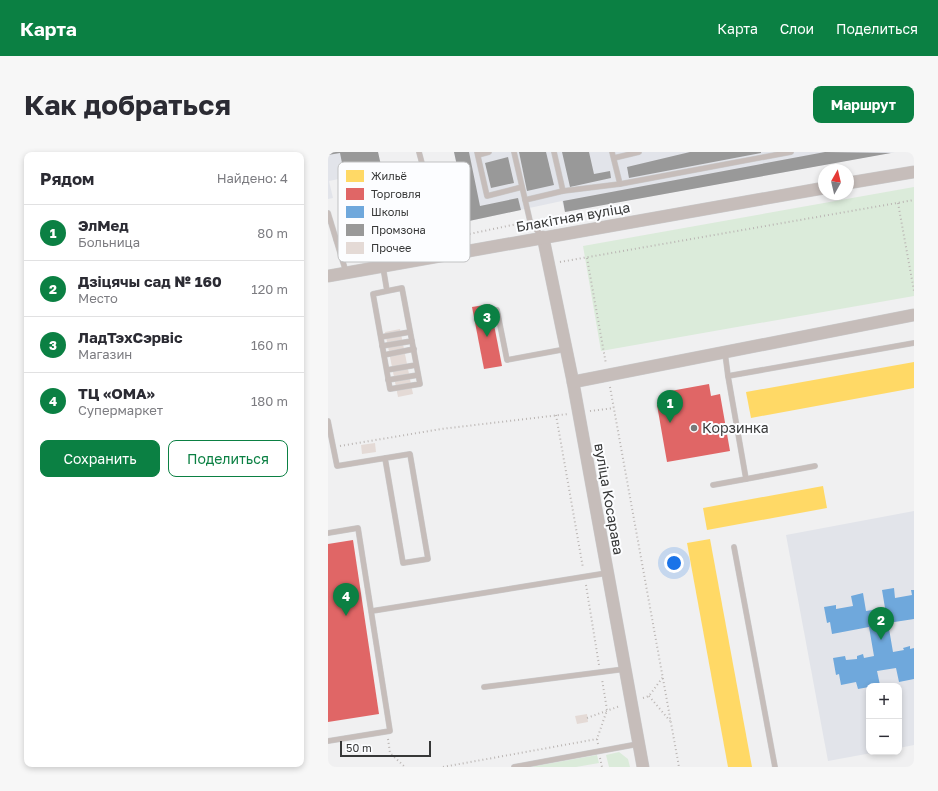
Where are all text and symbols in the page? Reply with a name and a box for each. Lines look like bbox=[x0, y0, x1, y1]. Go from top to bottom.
text: Карта bbox=[20, 17, 77, 40]
text: Карта bbox=[717, 20, 758, 37]
text: Слои bbox=[780, 20, 814, 37]
text: Поделиться bbox=[836, 20, 918, 37]
button: Маршрут bbox=[813, 86, 914, 123]
text: Как добраться bbox=[24, 88, 231, 121]
legend bbox=[338, 162, 470, 262]
north arrow bbox=[818, 164, 854, 200]
text: Рядом bbox=[40, 168, 94, 189]
text: Жильё bbox=[371, 169, 407, 182]
text: Найдено: 4 bbox=[217, 170, 288, 186]
text: Торговля bbox=[371, 187, 421, 200]
street label: Блакітная вуліца bbox=[514, 198, 631, 235]
text: Школы bbox=[371, 205, 409, 218]
text: ЭлМед bbox=[78, 216, 129, 234]
text: Промзона bbox=[371, 223, 426, 236]
text: 1 bbox=[50, 225, 56, 241]
text: 80 m bbox=[257, 225, 288, 241]
text: Больница bbox=[78, 234, 140, 250]
text: Прочее bbox=[371, 241, 411, 254]
text: Дзіцячы сад № 160 bbox=[78, 272, 222, 290]
text: 2 bbox=[49, 281, 57, 297]
text: 120 m bbox=[251, 281, 288, 297]
text: Место bbox=[78, 290, 118, 306]
pin: 3 bbox=[474, 304, 500, 337]
text: ЛадТэхСэрвіс bbox=[78, 328, 183, 346]
text: 3 bbox=[49, 337, 57, 353]
text: 160 m bbox=[251, 337, 288, 353]
text: Магазин bbox=[78, 346, 132, 362]
text: ТЦ «ОМА» bbox=[78, 384, 155, 402]
pin: 1 bbox=[657, 390, 683, 423]
text: 4 bbox=[49, 393, 57, 409]
text: 180 m bbox=[251, 393, 288, 409]
text: Супермаркет bbox=[78, 402, 163, 418]
place label: Корзинка bbox=[702, 419, 769, 436]
marker: Корзинка bbox=[689, 423, 699, 433]
button: Сохранить bbox=[40, 440, 160, 477]
button: Поделиться bbox=[168, 440, 288, 477]
street label: вуліца Косарава bbox=[591, 442, 628, 556]
your location bbox=[664, 553, 684, 573]
pin: 4 bbox=[333, 583, 359, 616]
pin: 2 bbox=[868, 607, 894, 640]
map controls bbox=[866, 683, 902, 755]
button: + bbox=[866, 683, 902, 719]
button: − bbox=[866, 719, 902, 755]
scale bar bbox=[340, 739, 431, 758]
text: 50 m bbox=[346, 741, 372, 754]

